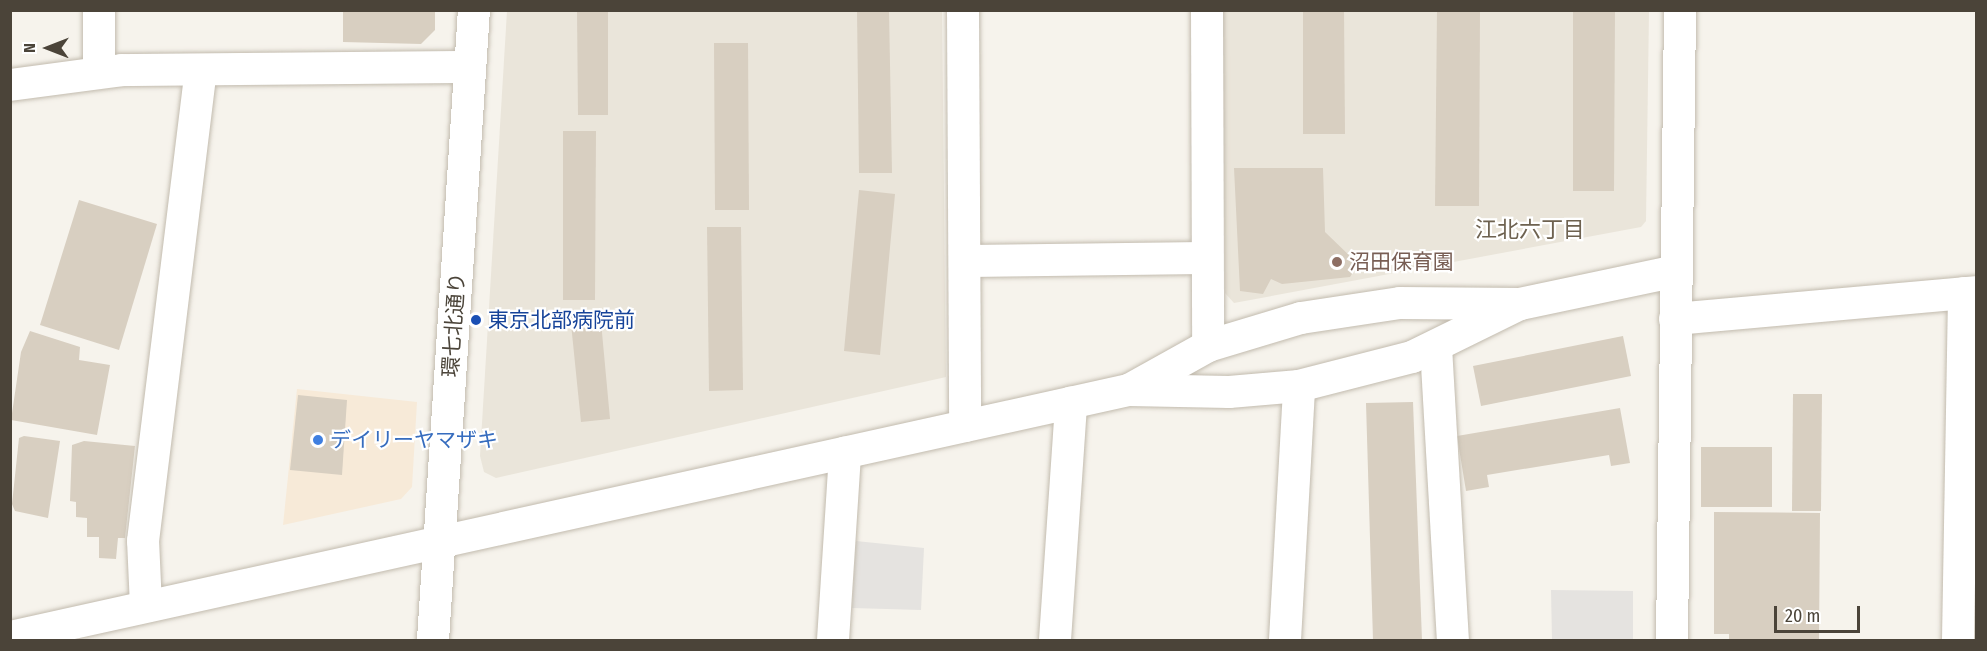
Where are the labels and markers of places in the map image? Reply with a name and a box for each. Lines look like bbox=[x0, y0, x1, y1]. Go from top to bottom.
place label: 沼田保育園 bbox=[1349, 249, 1454, 275]
marker: 沼田保育園 bbox=[1330, 255, 1344, 269]
place label: 東京北部病院前 bbox=[488, 307, 635, 333]
marker: 東京北部病院前 bbox=[469, 313, 483, 327]
place label: デイリーヤマザキ bbox=[330, 427, 498, 453]
marker: デイリーヤマザキ bbox=[311, 433, 325, 447]

